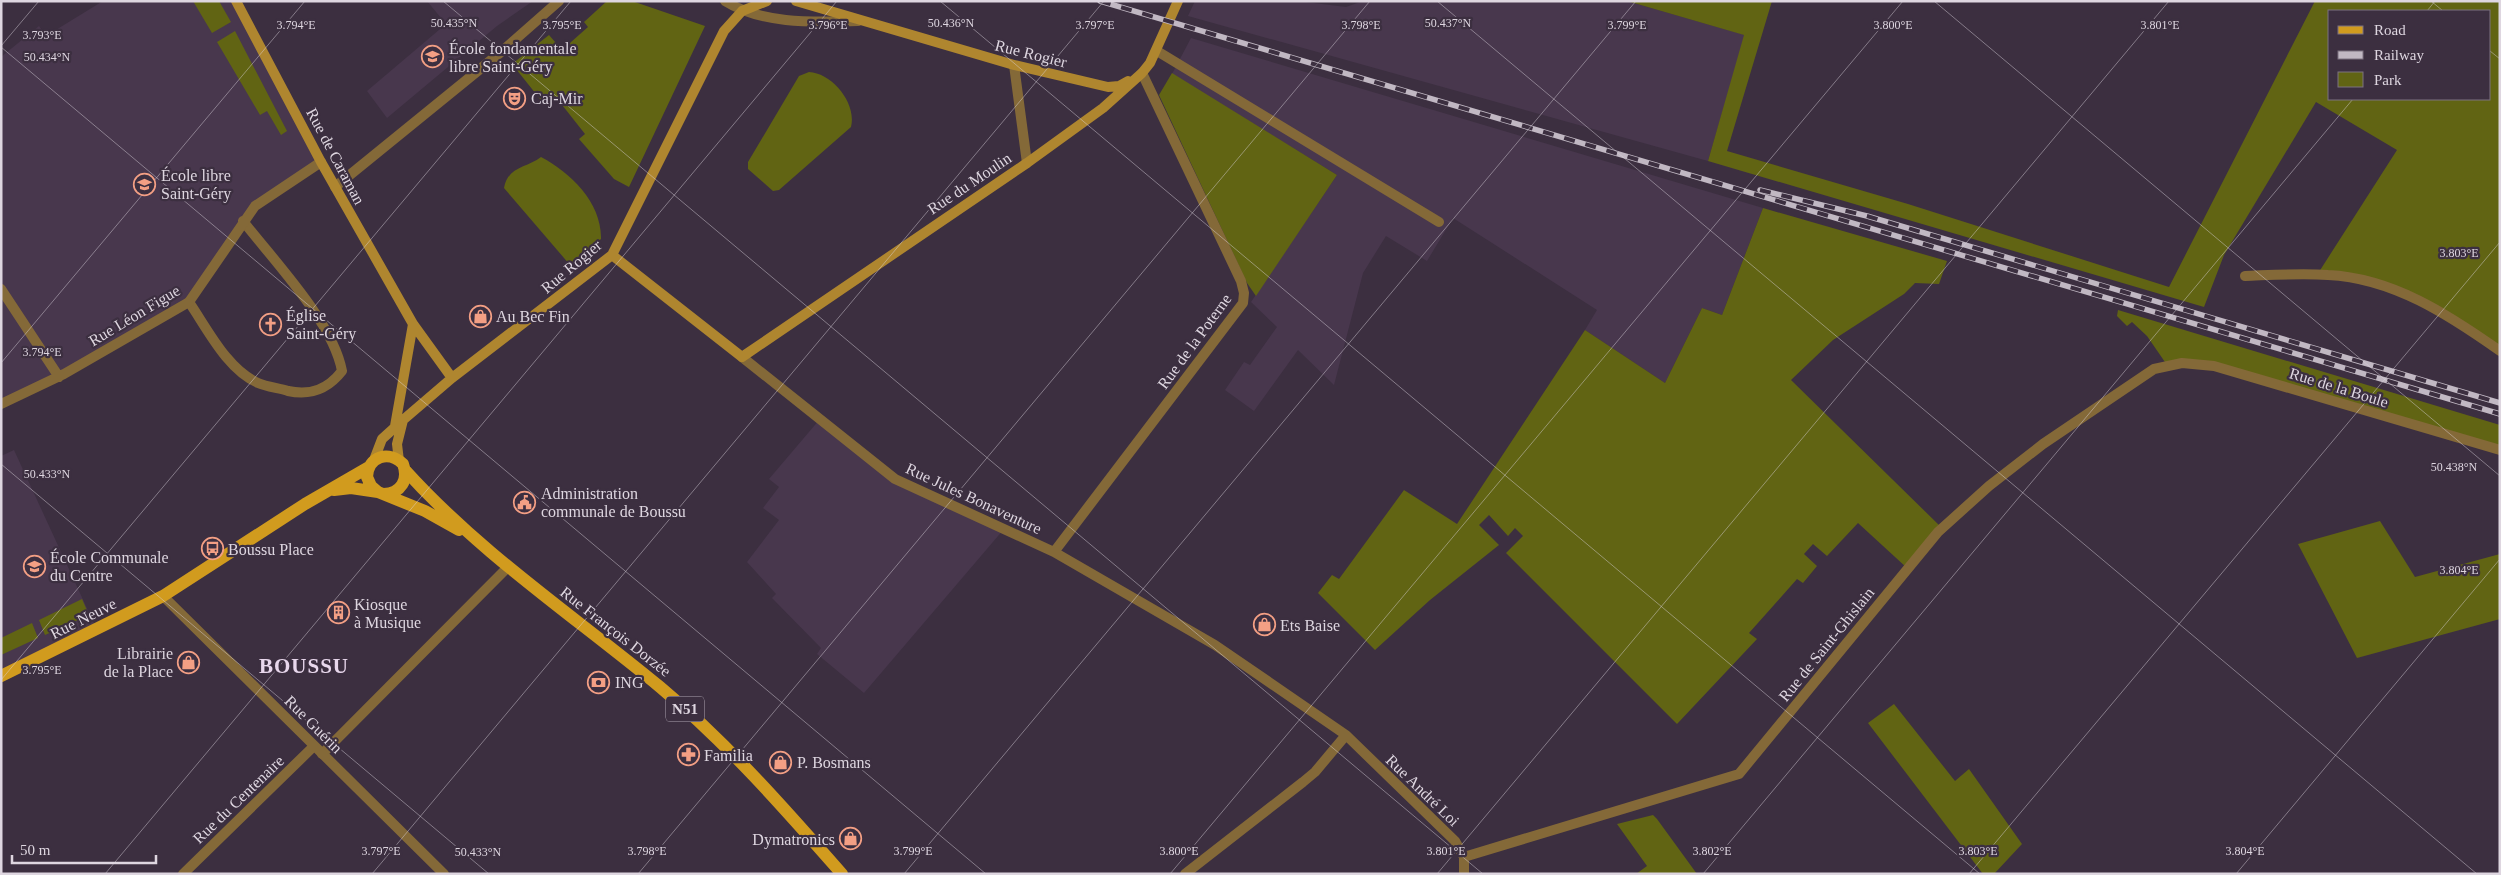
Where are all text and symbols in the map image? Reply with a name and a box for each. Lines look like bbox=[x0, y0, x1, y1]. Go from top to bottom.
legend bbox=[2328, 10, 2491, 100]
text: 50.435°N bbox=[431, 16, 478, 30]
text: 50.436°N bbox=[928, 16, 975, 30]
text: 50.437°N bbox=[1425, 16, 1472, 30]
text: 3.794°E bbox=[276, 18, 316, 32]
text: 3.795°E bbox=[542, 18, 582, 32]
text: 3.796°E bbox=[808, 18, 848, 32]
text: 3.797°E bbox=[1075, 18, 1115, 32]
text: 3.798°E bbox=[1341, 18, 1381, 32]
text: 3.799°E bbox=[1607, 18, 1647, 32]
text: 3.800°E bbox=[1873, 18, 1913, 32]
text: 3.801°E bbox=[2140, 18, 2180, 32]
text: Road bbox=[2374, 22, 2406, 38]
text: 3.793°E bbox=[22, 28, 62, 42]
street label: Rue Rogier bbox=[993, 36, 1069, 72]
place label: École fondamentale libre Saint-Géry bbox=[449, 39, 577, 76]
school or university icon: École fondamentale libre Saint-Géry bbox=[421, 45, 445, 69]
text: Railway bbox=[2374, 47, 2424, 63]
text: 50.434°N bbox=[24, 50, 71, 64]
text: Park bbox=[2374, 72, 2402, 88]
theatre icon: Caj-Mir bbox=[503, 86, 527, 110]
place label: Caj-Mir bbox=[531, 90, 583, 108]
street label: Rue de Caraman bbox=[303, 105, 368, 207]
street label: Rue du Moulin bbox=[924, 149, 1014, 218]
place label: École libre Saint-Géry bbox=[161, 166, 231, 203]
school or university icon: École libre Saint-Géry bbox=[133, 172, 157, 196]
street label: Rue Rogier bbox=[538, 236, 606, 297]
text: 3.803°E bbox=[2439, 246, 2479, 260]
street label: Rue Léon Figue bbox=[86, 282, 183, 350]
street label: Rue de la Poterne bbox=[1154, 290, 1235, 392]
shop icon: Au Bec Fin bbox=[468, 304, 492, 328]
place label: Église Saint-Géry bbox=[286, 306, 356, 343]
place label: Au Bec Fin bbox=[496, 308, 570, 325]
church icon: Église Saint-Géry bbox=[258, 312, 282, 336]
text: 3.794°E bbox=[22, 345, 62, 359]
street label: Rue de la Boule bbox=[2287, 364, 2390, 411]
street label: Rue Jules Bonaventure bbox=[903, 460, 1044, 537]
text: 50.438°N bbox=[2431, 460, 2478, 474]
text: 50.433°N bbox=[24, 467, 71, 481]
place label: Administration communale de Boussu bbox=[541, 485, 686, 520]
public building icon: Administration communale de Boussu bbox=[513, 490, 537, 514]
bus stop icon: Boussu Place bbox=[200, 537, 224, 561]
place label: Boussu Place bbox=[228, 541, 314, 558]
place label: École Communale du Centre bbox=[50, 548, 169, 584]
school or university icon: École Communale du Centre bbox=[22, 554, 46, 578]
text: 3.804°E bbox=[2439, 563, 2479, 577]
street label: Rue François Dorzée bbox=[557, 583, 674, 680]
street label: Rue de Saint-Ghislain bbox=[1775, 584, 1877, 705]
street label: Rue Neuve bbox=[48, 595, 119, 642]
place label: Kiosque à Musique bbox=[354, 596, 421, 632]
building icon: Kiosque à Musique bbox=[326, 601, 350, 625]
shop icon: Ets Baise bbox=[1252, 613, 1276, 637]
place label: Ets Baise bbox=[1280, 617, 1340, 634]
place label: Librairie de la Place bbox=[104, 645, 173, 680]
shop icon: Librairie de la Place bbox=[177, 650, 201, 674]
district label: BOUSSU bbox=[259, 654, 349, 678]
text: 3.795°E bbox=[22, 663, 62, 677]
bank icon: ING bbox=[587, 670, 611, 694]
place label: ING bbox=[615, 674, 644, 691]
street label: Rue Guérin bbox=[281, 692, 346, 757]
road number: N51 bbox=[666, 696, 704, 722]
pharmacy icon: Familia bbox=[676, 743, 700, 767]
place label: Familia bbox=[704, 747, 753, 764]
shop icon: P. Bosmans bbox=[769, 750, 793, 774]
street label: Rue André Loi bbox=[1383, 751, 1463, 830]
street label: Rue du Centenaire bbox=[190, 752, 287, 847]
place label: P. Bosmans bbox=[797, 754, 871, 771]
shop icon: Dymatronics bbox=[839, 827, 863, 851]
place label: Dymatronics bbox=[752, 831, 835, 849]
scale bar bbox=[12, 832, 156, 864]
text: 50 m bbox=[20, 842, 51, 858]
text: 3.797°E bbox=[361, 844, 401, 858]
text: 3.798°E bbox=[627, 844, 667, 858]
text: 3.799°E bbox=[893, 844, 933, 858]
text: 3.800°E bbox=[1159, 844, 1199, 858]
text: 3.801°E bbox=[1426, 844, 1466, 858]
text: 3.802°E bbox=[1692, 844, 1732, 858]
text: 3.803°E bbox=[1958, 844, 1998, 858]
text: 3.804°E bbox=[2225, 844, 2265, 858]
text: 50.433°N bbox=[455, 845, 502, 859]

